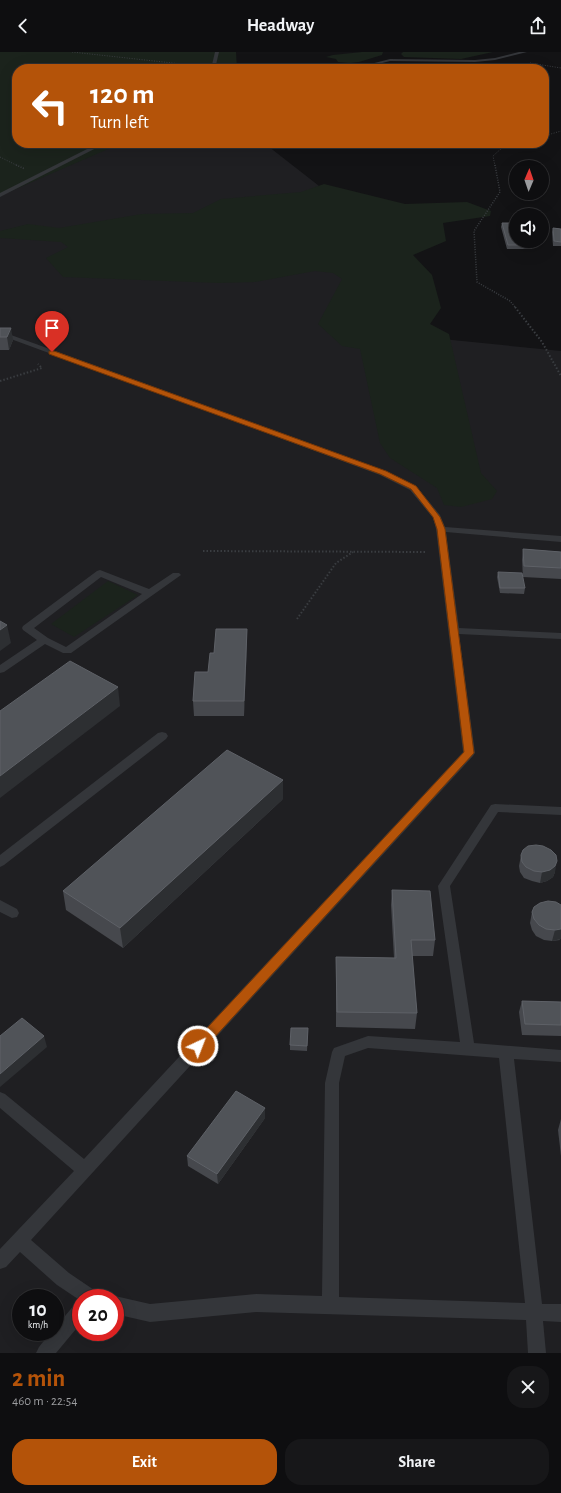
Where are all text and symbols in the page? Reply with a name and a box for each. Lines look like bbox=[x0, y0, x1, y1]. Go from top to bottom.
icon: back bbox=[12, 15, 34, 37]
icon: share bbox=[527, 15, 549, 37]
text: Headway bbox=[247, 17, 314, 35]
icon: left bbox=[24, 80, 76, 132]
text: 120 m bbox=[90, 81, 155, 109]
text: Turn left bbox=[90, 114, 149, 132]
north arrow bbox=[509, 160, 549, 200]
map controls bbox=[509, 160, 549, 248]
button: sound bbox=[509, 208, 549, 248]
pin bbox=[35, 311, 69, 352]
icon: arrive bbox=[41, 317, 63, 339]
position arrow bbox=[177, 1025, 219, 1067]
speed limit sign: 20 bbox=[72, 1289, 124, 1341]
text: 10 bbox=[29, 1300, 47, 1320]
text: km/h bbox=[28, 1320, 48, 1330]
button: close bbox=[507, 1366, 549, 1408]
text: 2 min bbox=[12, 1367, 65, 1391]
text: 460 m · 22:54 bbox=[12, 1395, 78, 1408]
button: Exit bbox=[12, 1439, 277, 1485]
button: Share bbox=[285, 1439, 549, 1485]

